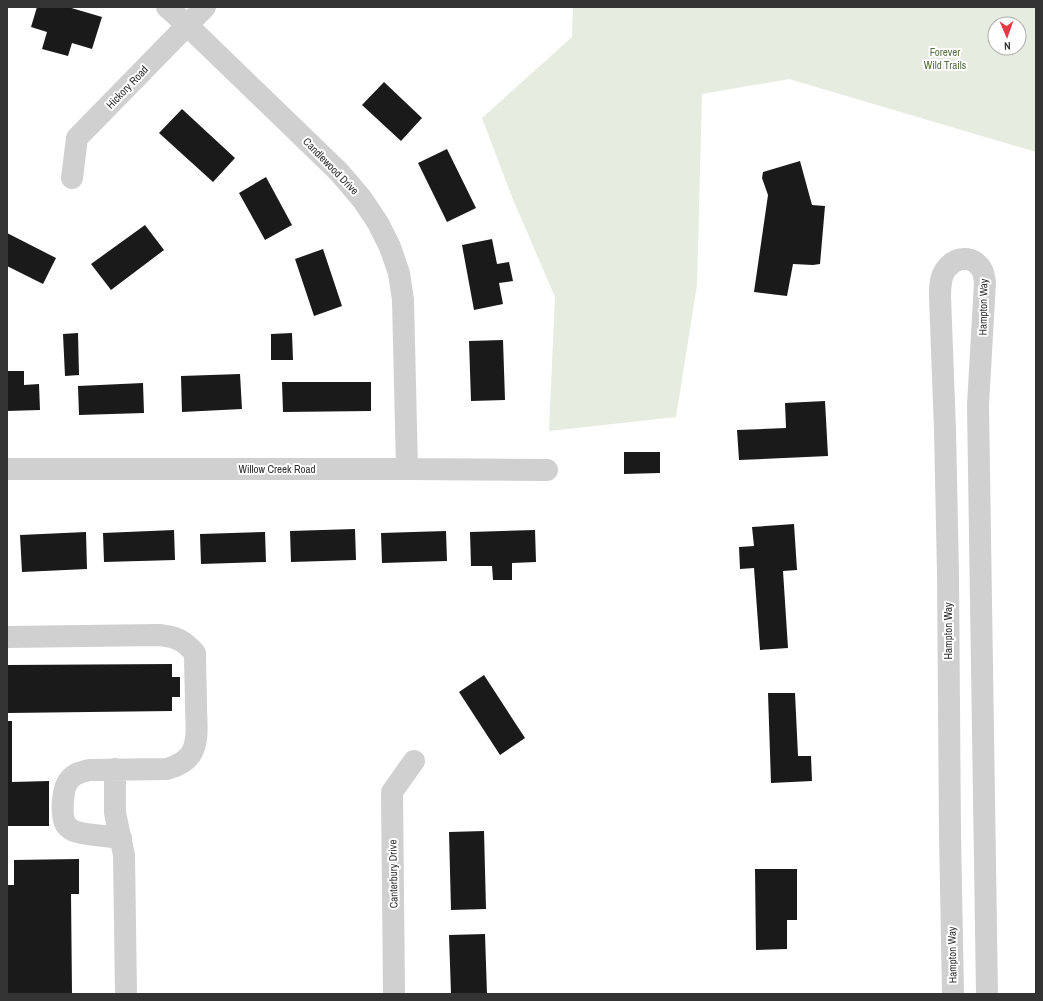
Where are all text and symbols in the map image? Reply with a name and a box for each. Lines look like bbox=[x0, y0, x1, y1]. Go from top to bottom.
north arrow bbox=[987, 16, 1027, 56]
text: N bbox=[1004, 39, 1011, 53]
park label: Forever Wild Trails bbox=[924, 45, 967, 72]
street label: Hickory Road bbox=[103, 62, 151, 112]
street label: Candlewood Drive bbox=[300, 134, 362, 198]
street label: Hampton Way bbox=[976, 278, 991, 336]
street label: Willow Creek Road bbox=[238, 462, 316, 476]
street label: Hampton Way bbox=[941, 602, 955, 659]
street label: Canterbury Drive bbox=[385, 840, 401, 908]
street label: Hampton Way bbox=[944, 926, 959, 984]

